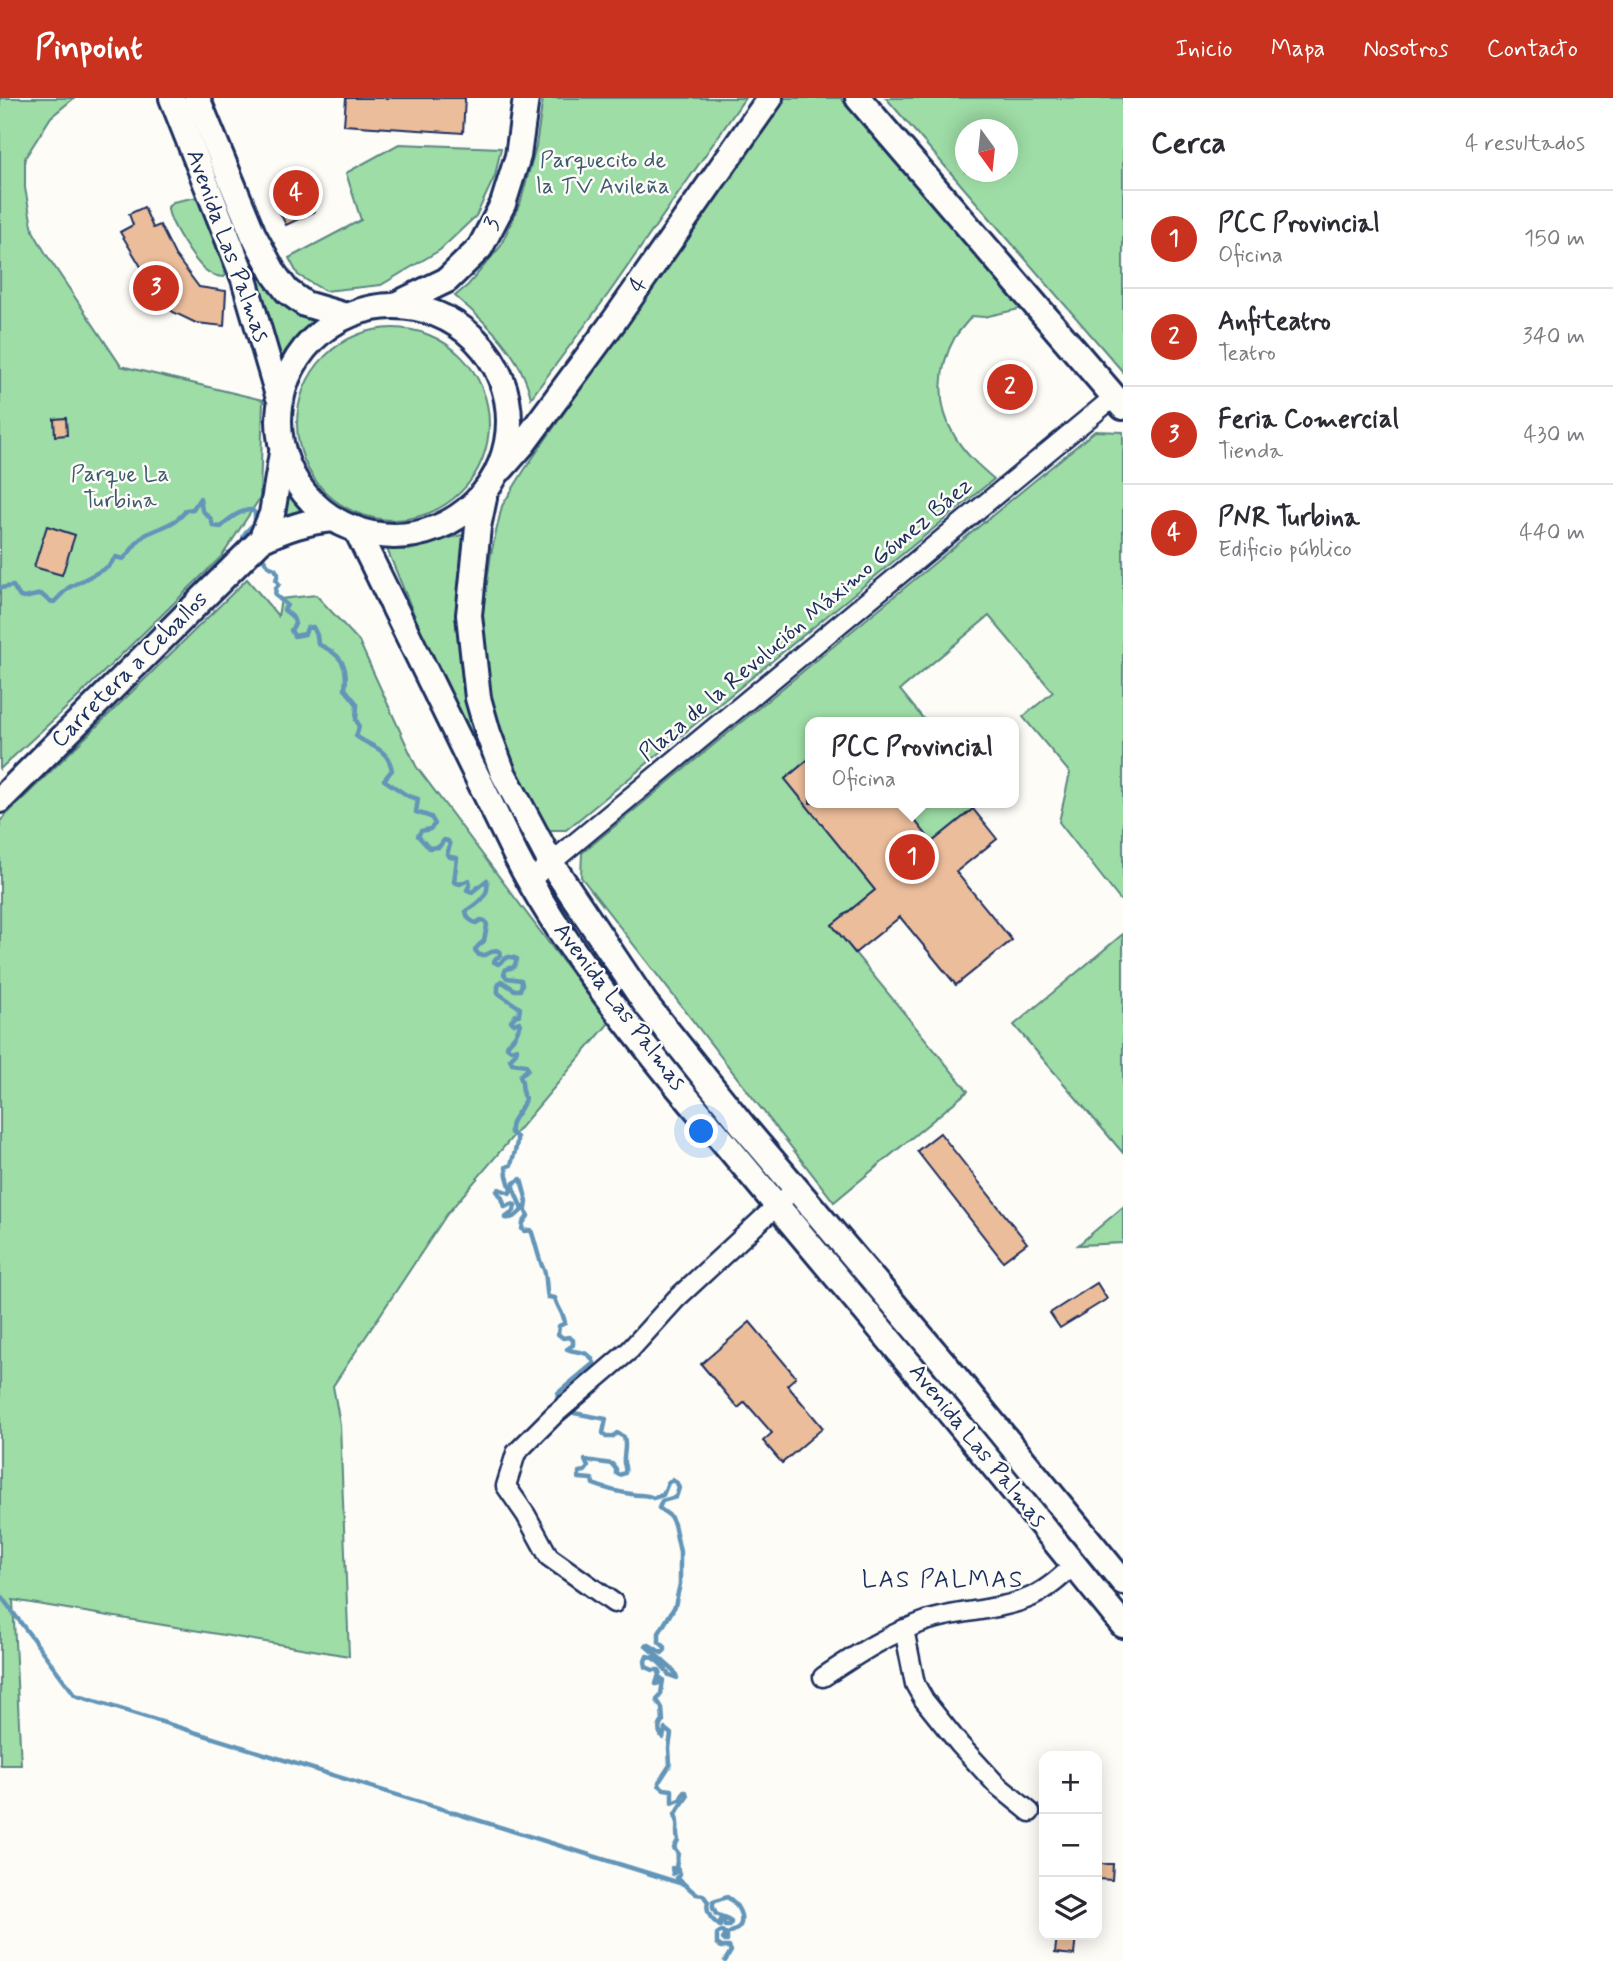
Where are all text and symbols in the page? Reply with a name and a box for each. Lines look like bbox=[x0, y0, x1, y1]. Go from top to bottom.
text: Pinpoint bbox=[35, 27, 143, 71]
text: Inicio bbox=[1175, 34, 1233, 65]
text: Mapa bbox=[1271, 34, 1325, 65]
text: Nosotros bbox=[1363, 34, 1449, 65]
text: Contacto bbox=[1487, 34, 1578, 65]
north arrow bbox=[955, 119, 1018, 182]
text: Cerca bbox=[1151, 124, 1226, 163]
text: 4 resultados bbox=[1465, 129, 1585, 159]
street label: Avenida Las Palmas bbox=[178, 146, 276, 346]
park label: Parquecito de la TV Avileña bbox=[536, 146, 670, 202]
pin: 4 bbox=[273, 167, 319, 219]
text: PCC Provincial bbox=[1218, 207, 1380, 241]
street label: 3 bbox=[477, 212, 509, 236]
text: 1 bbox=[1169, 224, 1179, 254]
text: 150 m bbox=[1524, 224, 1585, 254]
text: Oficina bbox=[1218, 241, 1283, 271]
pin: 3 bbox=[133, 262, 179, 314]
street label: 4 bbox=[623, 271, 655, 299]
text: Anfiteatro bbox=[1218, 305, 1331, 339]
text: 2 bbox=[1168, 322, 1180, 352]
text: 340 m bbox=[1522, 322, 1585, 352]
text: Teatro bbox=[1218, 339, 1276, 369]
pin: 2 bbox=[987, 361, 1033, 413]
text: Feria Comercial bbox=[1218, 403, 1399, 437]
text: 3 bbox=[1169, 420, 1179, 450]
text: 430 m bbox=[1524, 420, 1585, 450]
text: Tienda bbox=[1218, 437, 1283, 467]
park label: Parque La Turbina bbox=[71, 460, 169, 516]
street label: Plaza de la Revolución Máximo Gómez Báez bbox=[633, 471, 979, 769]
text: PNR Turbina bbox=[1218, 501, 1360, 535]
text: 4 bbox=[1167, 518, 1181, 548]
text: 440 m bbox=[1519, 518, 1585, 548]
text: Edificio público bbox=[1218, 535, 1352, 565]
street label: Carretera a Ceballos bbox=[45, 585, 215, 755]
popup bbox=[805, 717, 1019, 808]
text: PCC Provincial bbox=[831, 731, 993, 765]
text: Oficina bbox=[831, 765, 896, 795]
pin: 1 bbox=[889, 831, 935, 883]
street label: Avenida Las Palmas bbox=[546, 917, 692, 1097]
your location bbox=[684, 1114, 718, 1148]
street label: Avenida Las Palmas bbox=[902, 1358, 1052, 1534]
district label: LAS PALMAS bbox=[862, 1565, 1024, 1596]
map controls bbox=[1039, 1751, 1102, 1940]
button: + bbox=[1039, 1751, 1102, 1814]
button: − bbox=[1039, 1814, 1102, 1877]
button: layers bbox=[1039, 1877, 1102, 1940]

